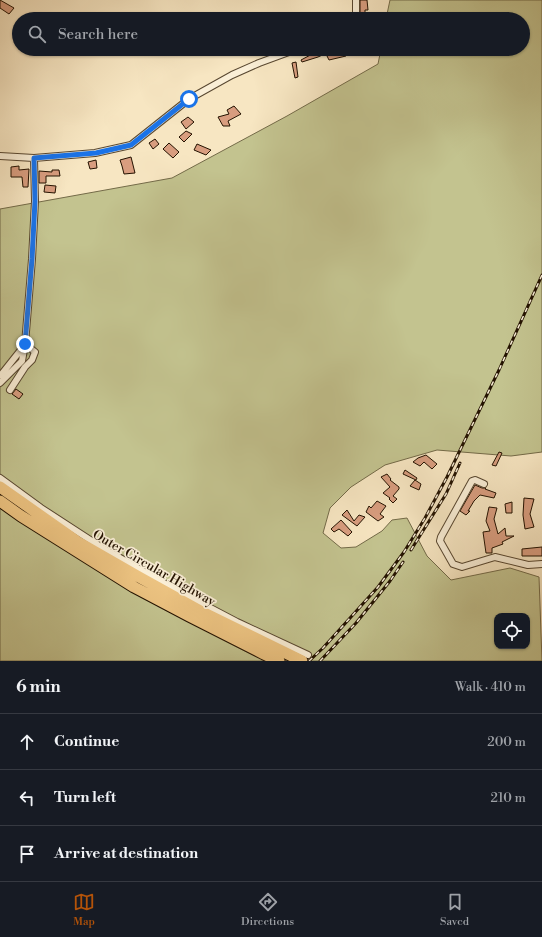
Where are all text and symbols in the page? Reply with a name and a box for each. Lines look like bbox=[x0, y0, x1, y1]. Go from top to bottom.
search box bbox=[12, 12, 530, 56]
icon: search bbox=[26, 23, 48, 45]
text: Search here bbox=[58, 25, 138, 44]
route start bbox=[180, 90, 198, 108]
route end bbox=[16, 335, 34, 353]
street label: Outer Circular Highway bbox=[90, 526, 219, 610]
map controls bbox=[494, 613, 530, 649]
button: locate bbox=[494, 613, 530, 649]
text: 6 min bbox=[16, 676, 61, 698]
text: Walk · 410 m bbox=[455, 679, 526, 695]
icon: ahead bbox=[16, 731, 38, 753]
text: Continue bbox=[54, 732, 119, 751]
text: 200 m bbox=[487, 734, 526, 750]
icon: left bbox=[16, 787, 38, 809]
text: Turn left bbox=[54, 788, 116, 807]
text: 210 m bbox=[491, 790, 526, 806]
icon: arrive bbox=[16, 843, 38, 865]
text: Arrive at destination bbox=[54, 844, 198, 863]
tab: Map bbox=[73, 891, 95, 929]
tab: Directions bbox=[241, 891, 294, 929]
tab: Saved bbox=[440, 891, 469, 929]

